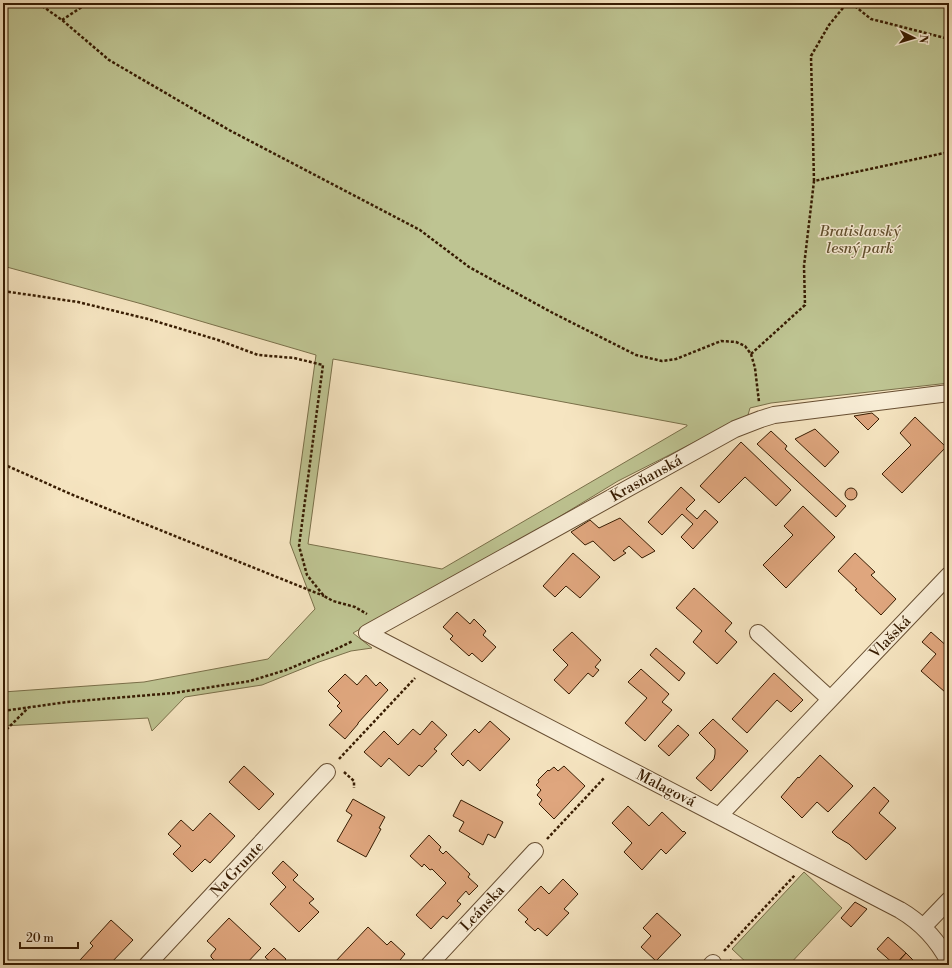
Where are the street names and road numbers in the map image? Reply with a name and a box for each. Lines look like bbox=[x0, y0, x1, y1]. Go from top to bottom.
street label: Krasňanská bbox=[607, 451, 686, 506]
street label: Vlašská bbox=[865, 612, 915, 663]
street label: Malagová bbox=[633, 766, 699, 812]
street label: Na Grunte bbox=[207, 837, 268, 901]
street label: Leánska bbox=[456, 881, 509, 935]

